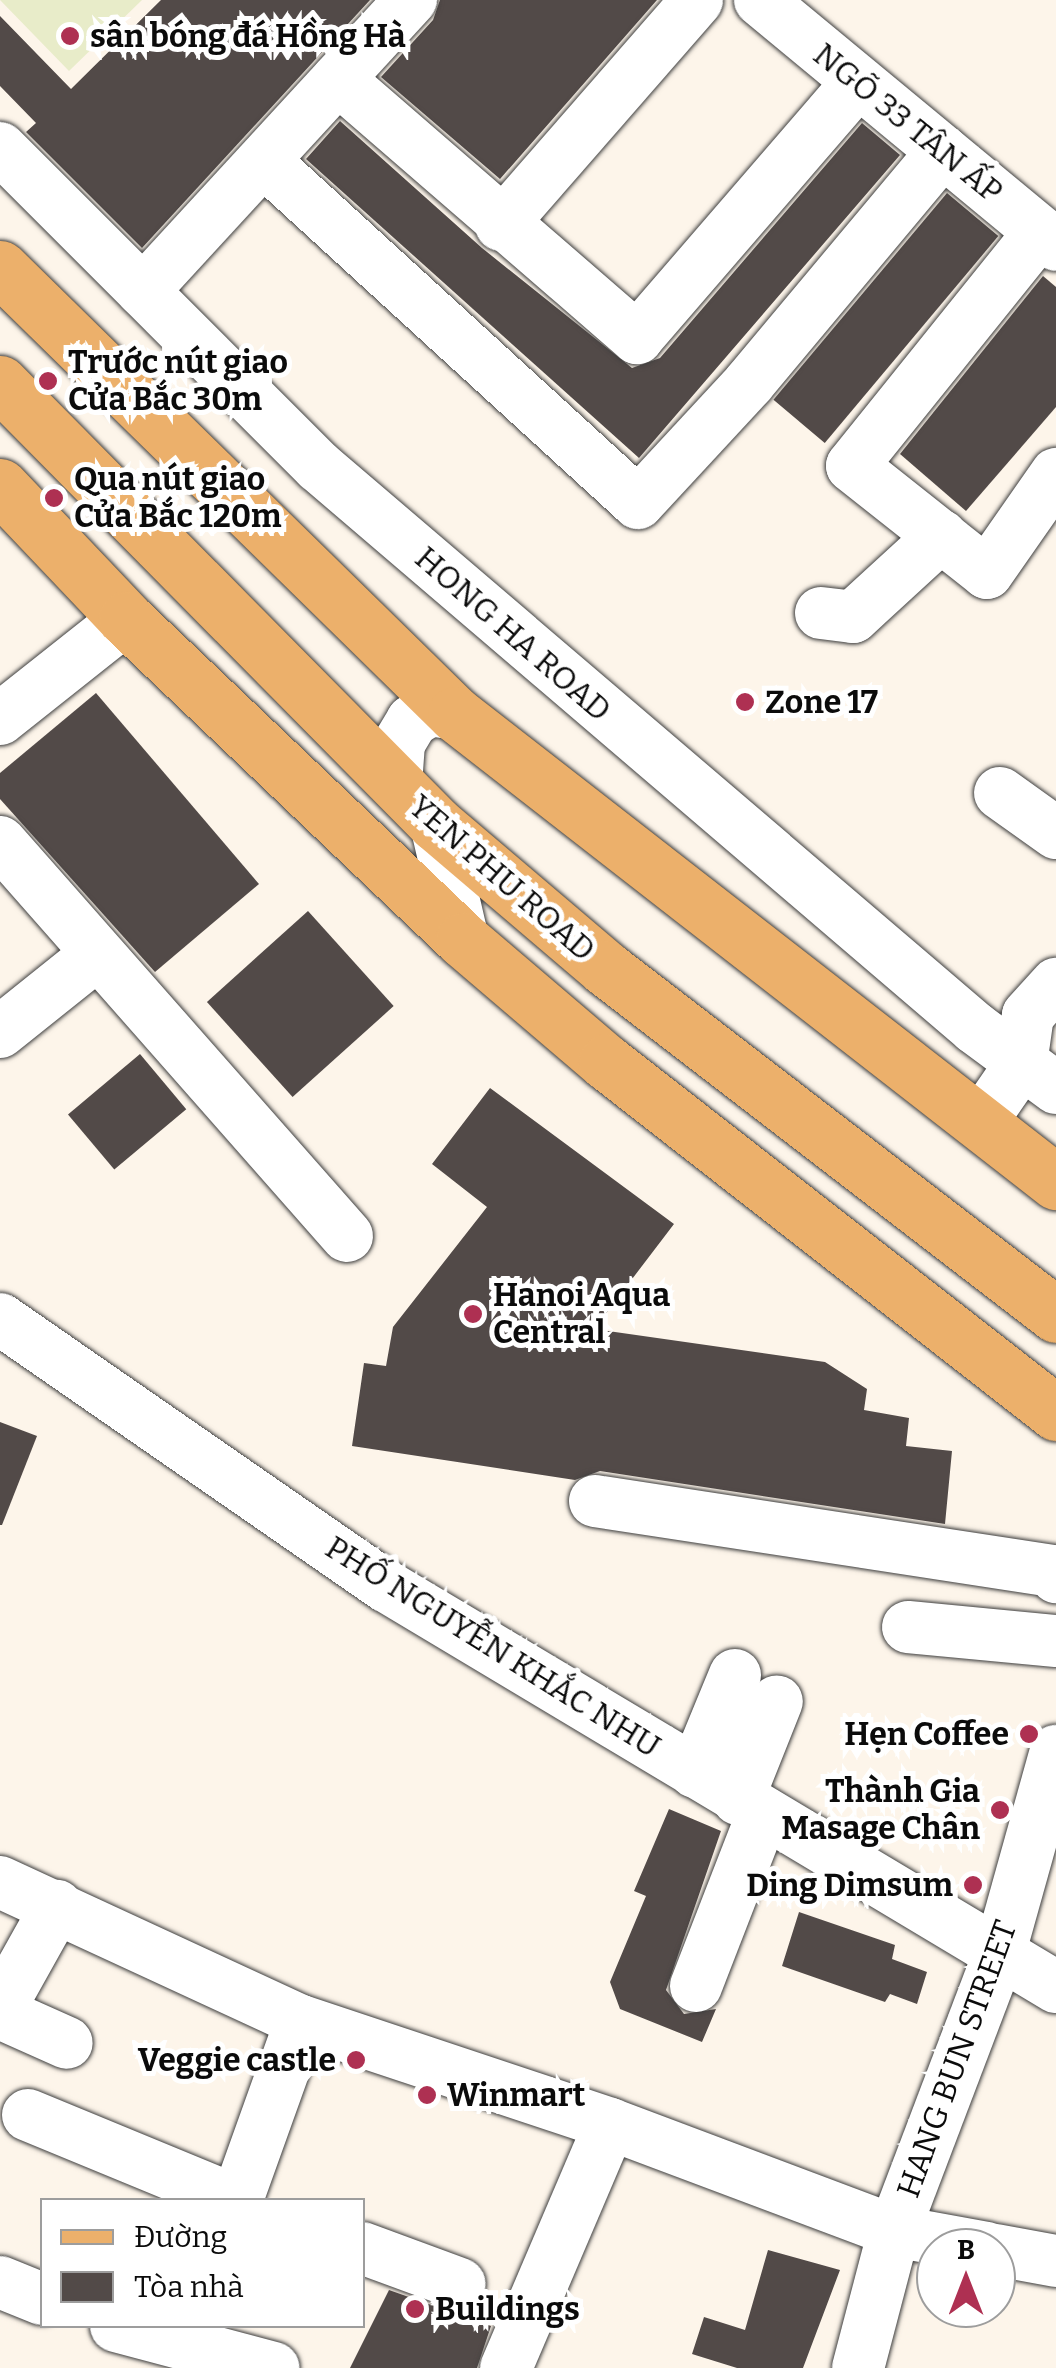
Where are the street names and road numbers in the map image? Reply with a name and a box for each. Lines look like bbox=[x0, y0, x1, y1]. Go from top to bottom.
street label: NGÕ 33 TÂN ẤP bbox=[806, 35, 1010, 211]
street label: HONG HA ROAD bbox=[407, 539, 619, 729]
street label: YEN PHU ROAD bbox=[401, 787, 603, 969]
street label: PHỐ NGUYỄN KHẮC NHU bbox=[319, 1528, 667, 1766]
street label: HANG BUN STREET bbox=[889, 1915, 1025, 2203]

